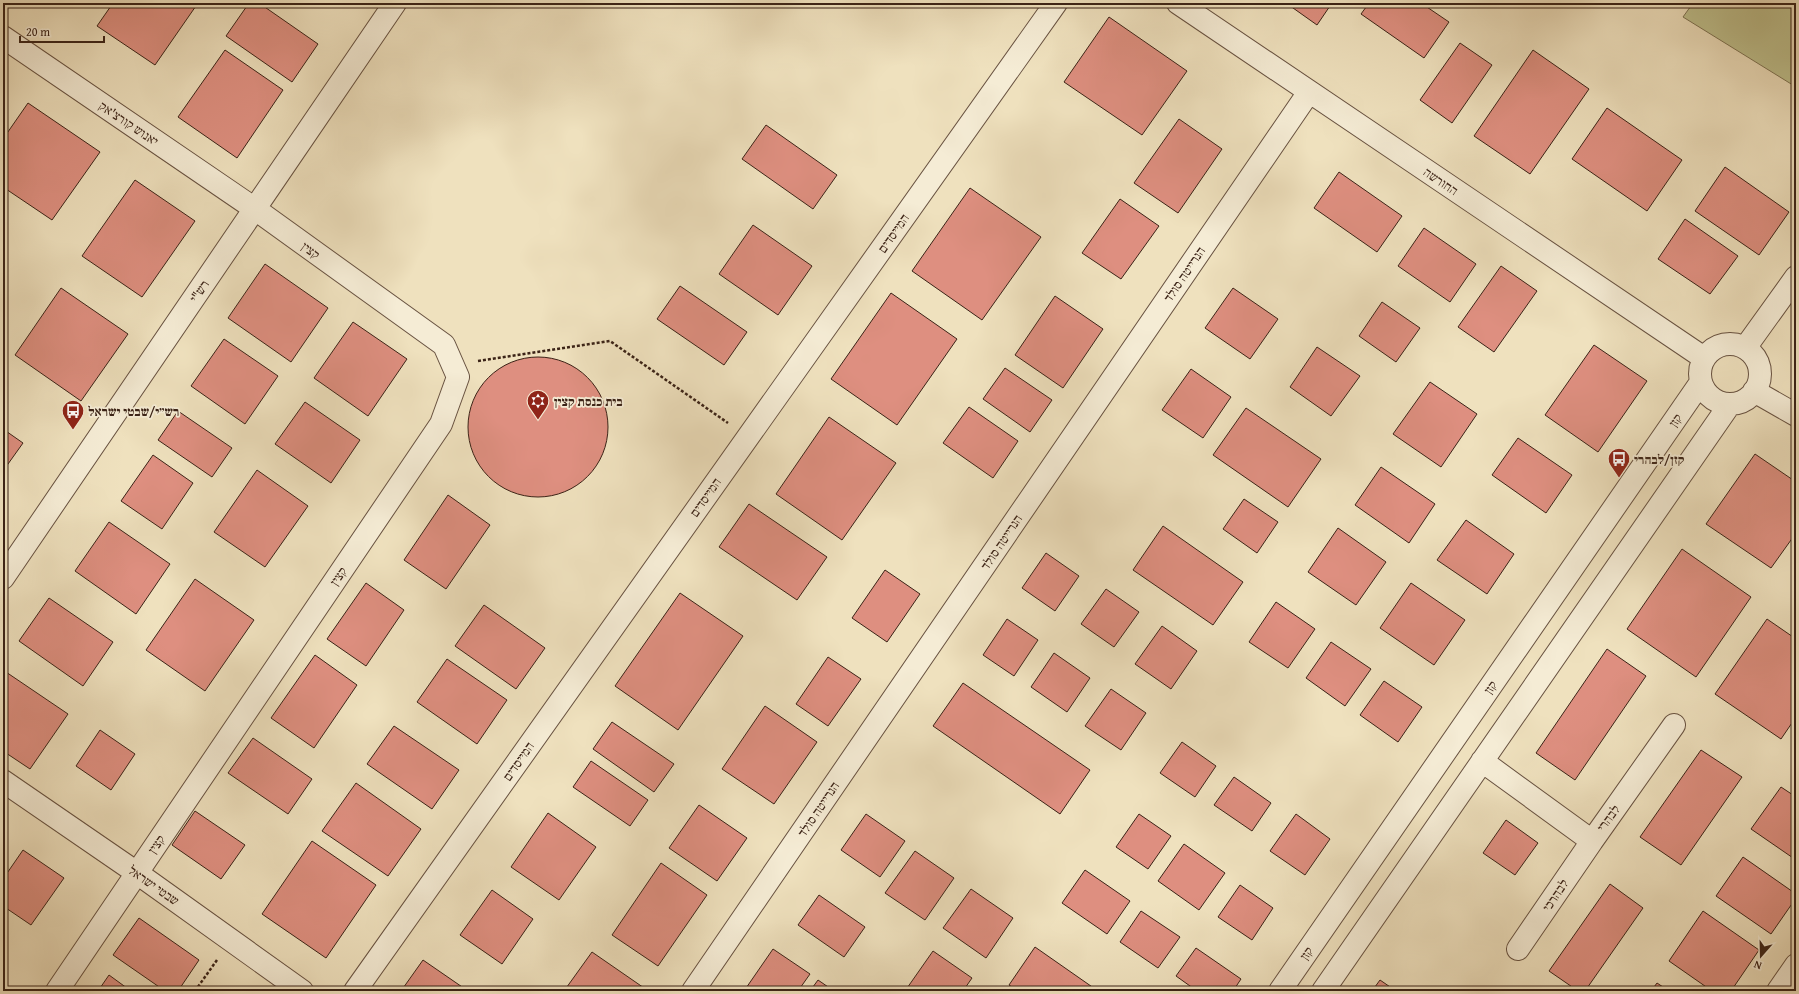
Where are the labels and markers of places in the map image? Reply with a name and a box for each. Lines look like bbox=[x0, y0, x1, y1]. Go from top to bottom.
synagogue icon: בית כנסת קצין bbox=[525, 388, 551, 421]
place label: בית כנסת קצין bbox=[554, 392, 623, 411]
bus stop icon: רש״י/שבטי ישראל bbox=[60, 398, 86, 431]
place label: רש״י/שבטי ישראל bbox=[88, 402, 179, 421]
bus stop icon: קזן/לבהרי bbox=[1606, 446, 1632, 479]
place label: קזן/לבהרי bbox=[1634, 450, 1685, 469]

